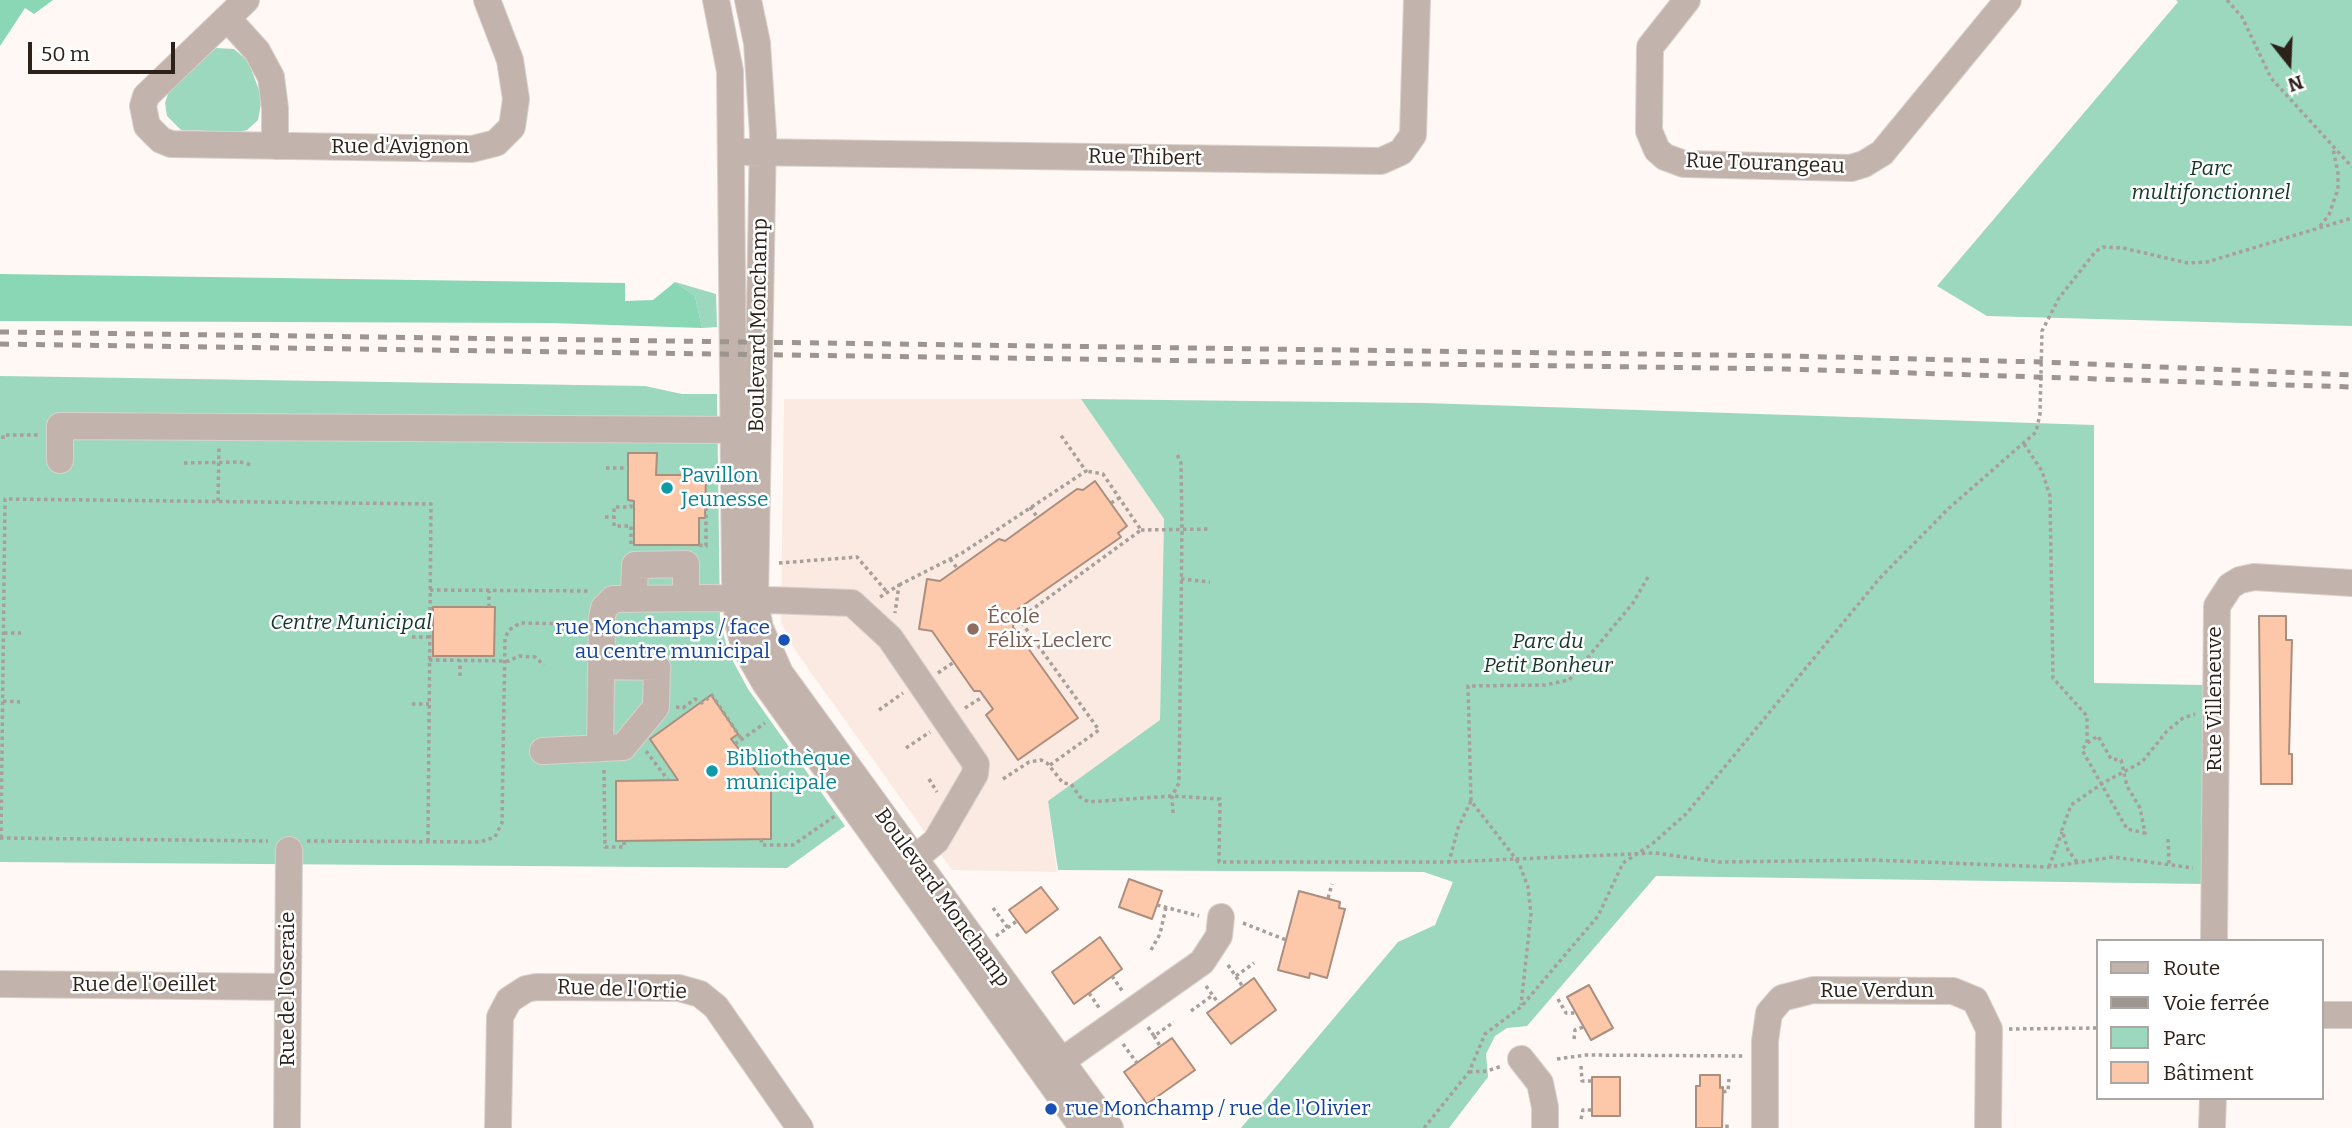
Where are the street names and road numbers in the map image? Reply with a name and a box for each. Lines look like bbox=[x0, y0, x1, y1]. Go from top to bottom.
street label: Rue d'Avignon bbox=[331, 134, 469, 160]
street label: Rue Thibert bbox=[1088, 144, 1202, 172]
street label: Rue Tourangeau bbox=[1685, 149, 1845, 179]
street label: Boulevard Monchamp bbox=[745, 218, 773, 432]
street label: Rue Villeneuve bbox=[2202, 626, 2228, 772]
street label: Boulevard Monchamp bbox=[869, 804, 1015, 992]
street label: Rue de l'Oseraie bbox=[275, 911, 301, 1067]
street label: Rue de l'Oeillet bbox=[72, 972, 216, 998]
street label: Rue de l'Ortie bbox=[557, 975, 687, 1005]
street label: Rue Verdun bbox=[1820, 978, 1934, 1004]

